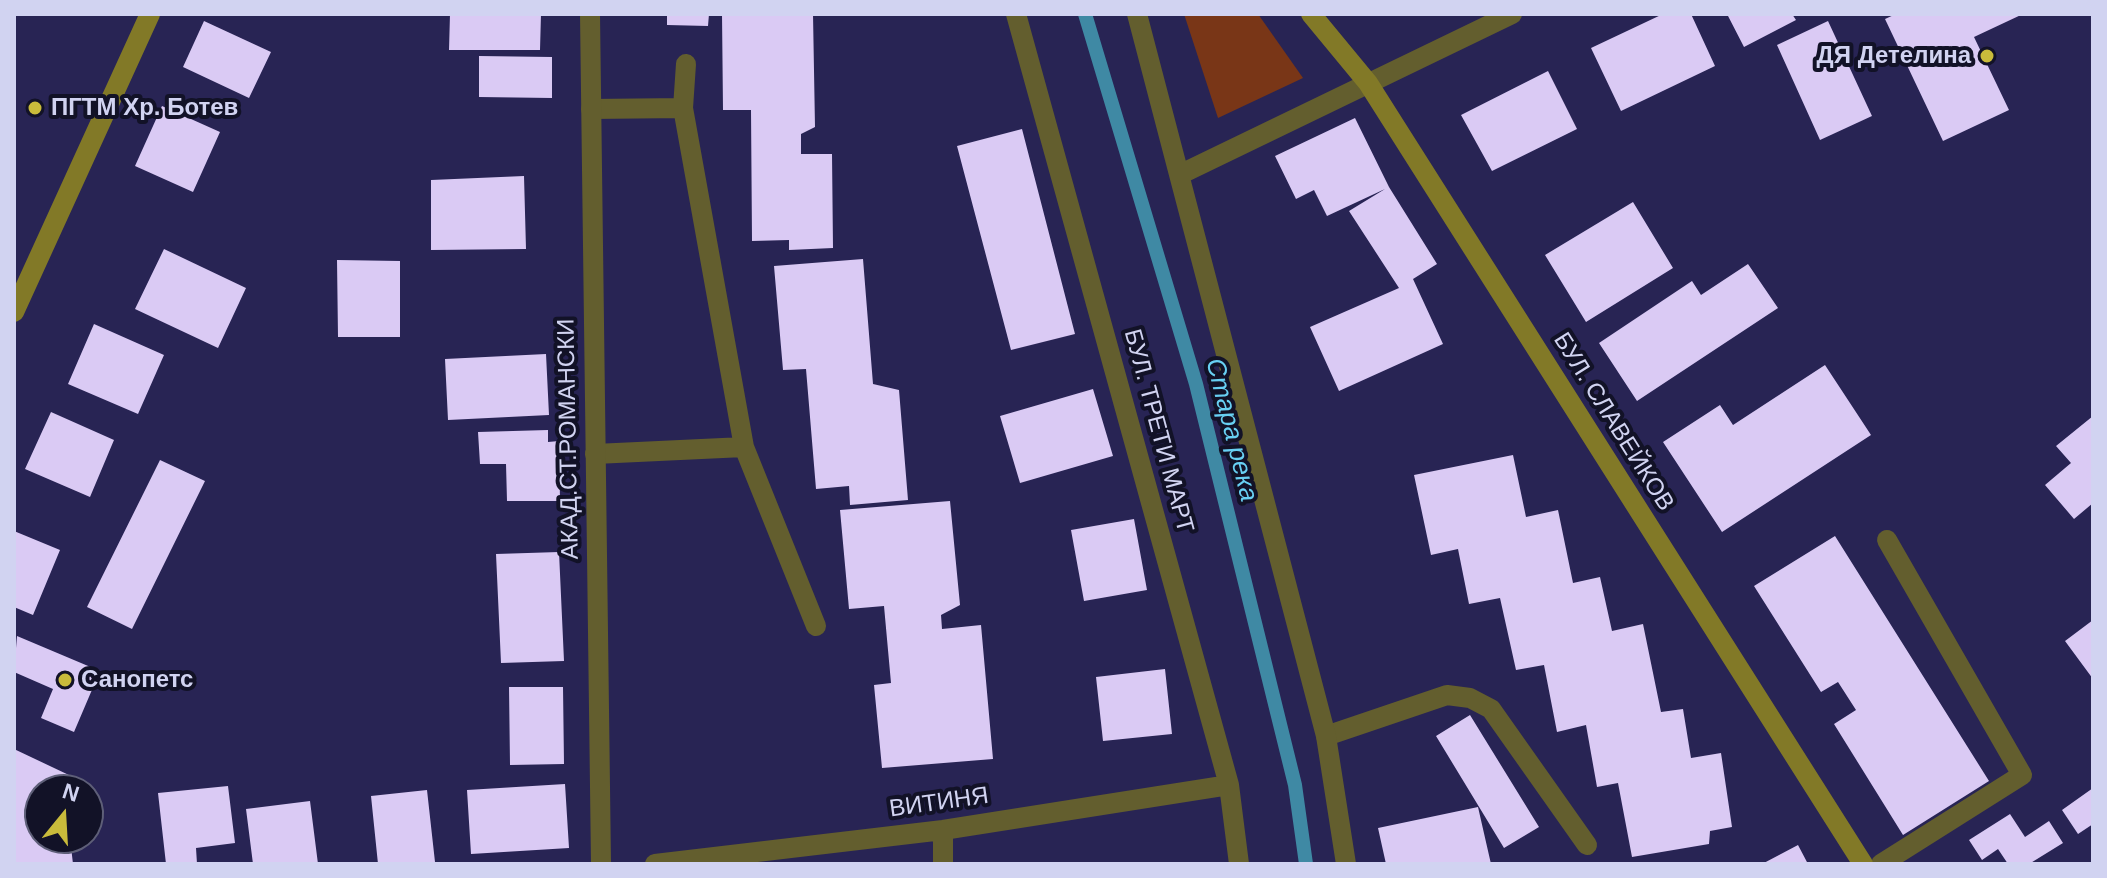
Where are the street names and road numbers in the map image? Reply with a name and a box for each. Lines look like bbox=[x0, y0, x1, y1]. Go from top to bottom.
street label: АКАД.СТ.РОМАНСКИ bbox=[552, 318, 586, 560]
street label: БУЛ. ТРЕТИ МАРТ bbox=[1117, 326, 1199, 536]
street label: БУЛ. СЛАВЕЙКОВ bbox=[1547, 328, 1679, 516]
street label: ВИТИНЯ bbox=[888, 782, 990, 824]

